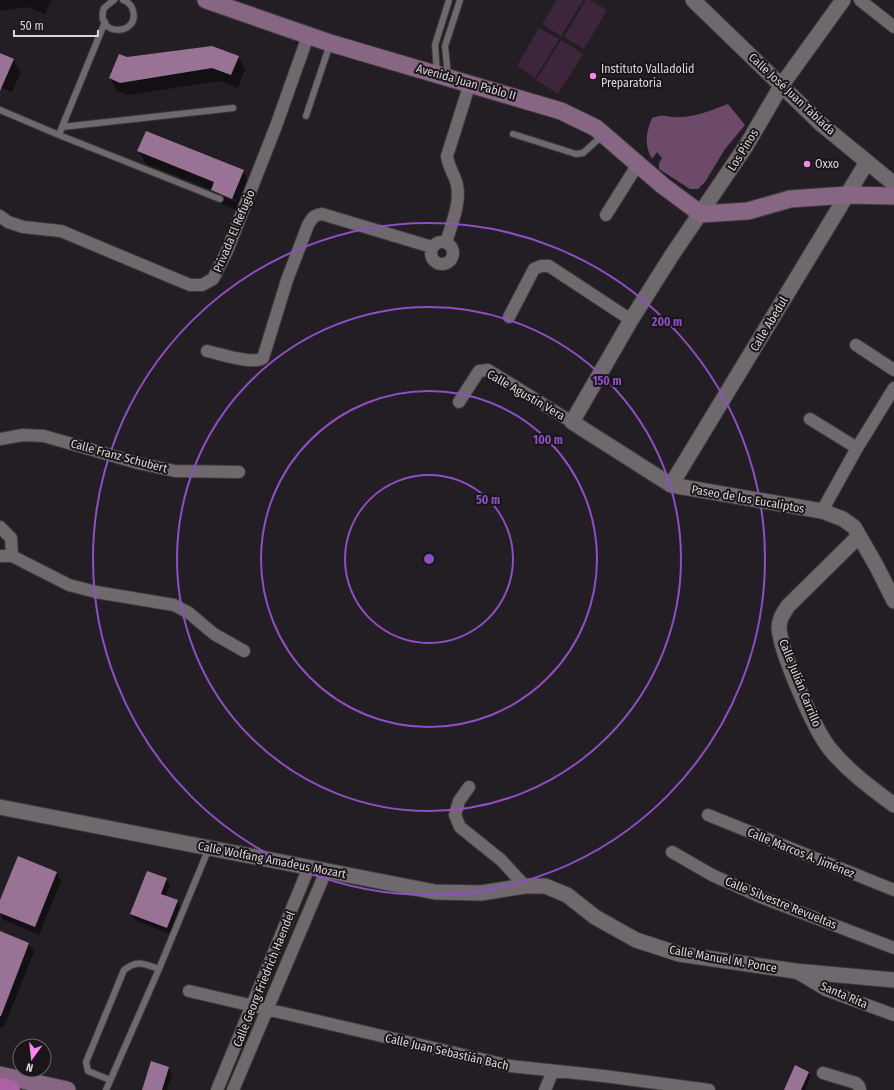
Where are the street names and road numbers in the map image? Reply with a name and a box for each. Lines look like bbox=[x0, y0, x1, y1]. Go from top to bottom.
street label: Calle José Juan Tablada bbox=[746, 50, 838, 138]
street label: Avenida Juan Pablo II bbox=[415, 61, 517, 103]
street label: Los Pinos bbox=[725, 127, 761, 173]
street label: Privada El Refugio bbox=[210, 188, 258, 274]
street label: Calle Abedul bbox=[747, 294, 791, 354]
street label: Calle Agustín Vera bbox=[485, 367, 567, 423]
street label: Calle Franz Schubert bbox=[69, 436, 169, 476]
street label: Paseo de los Eucaliptos bbox=[690, 482, 806, 516]
street label: Calle Julián Carrillo bbox=[776, 637, 824, 729]
street label: Calle Marcos A. Jiménez bbox=[745, 825, 857, 881]
street label: Calle Wolfang Amadeus Mozart bbox=[197, 839, 347, 881]
street label: Calle Silvestre Revueltas bbox=[723, 874, 839, 932]
street label: Calle Georg Friedrich Haendel bbox=[230, 909, 298, 1049]
street label: Calle Manuel M. Ponce bbox=[668, 943, 778, 975]
street label: Santa Rita bbox=[818, 979, 870, 1011]
street label: Calle Juan Sebastián Bach bbox=[384, 1031, 510, 1073]

